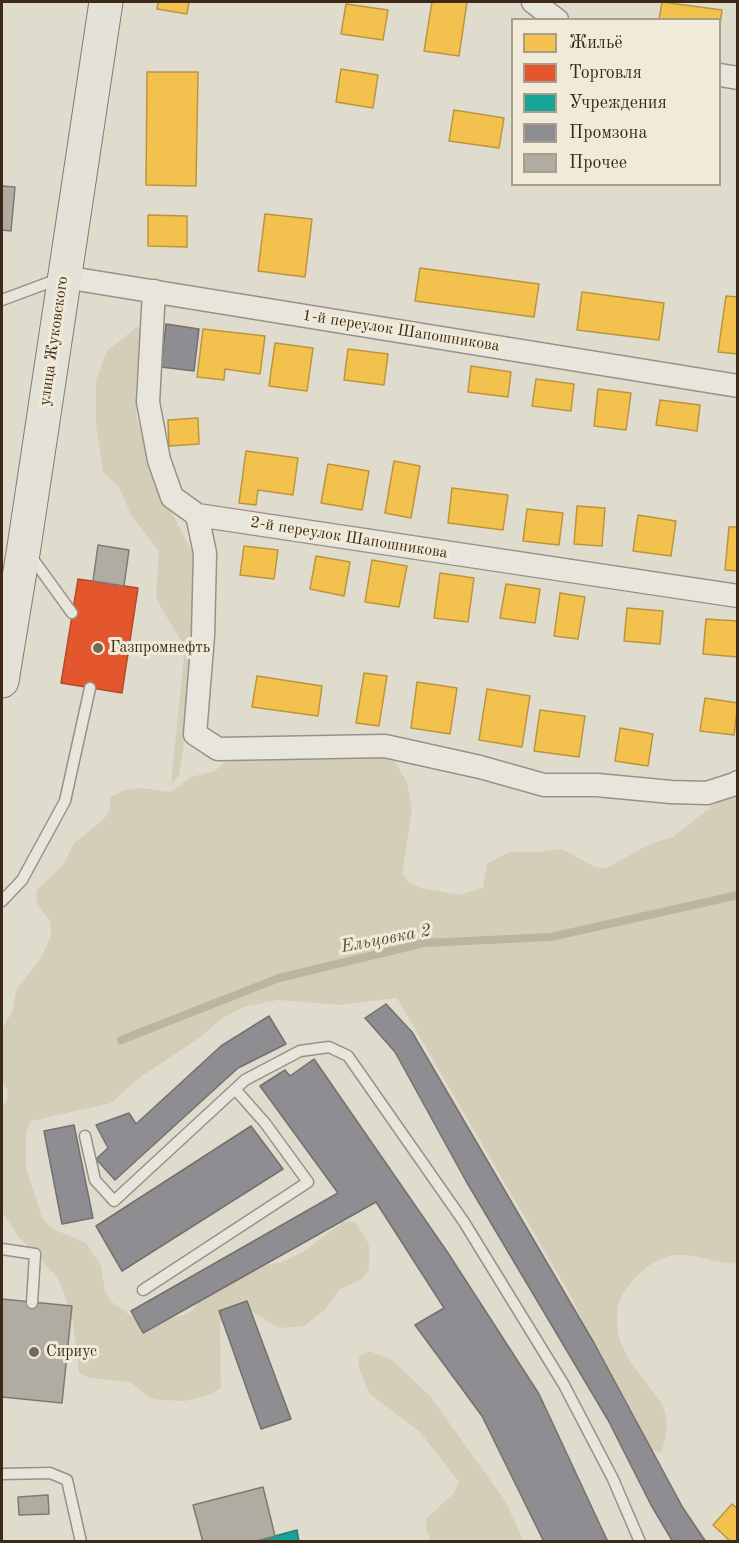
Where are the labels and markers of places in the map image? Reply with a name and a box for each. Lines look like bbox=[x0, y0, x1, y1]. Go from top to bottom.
place label: Газпромнефть bbox=[110, 638, 210, 658]
marker: Газпромнефть bbox=[91, 641, 105, 655]
place label: Сириус bbox=[46, 1342, 97, 1362]
marker: Сириус bbox=[27, 1345, 41, 1359]

